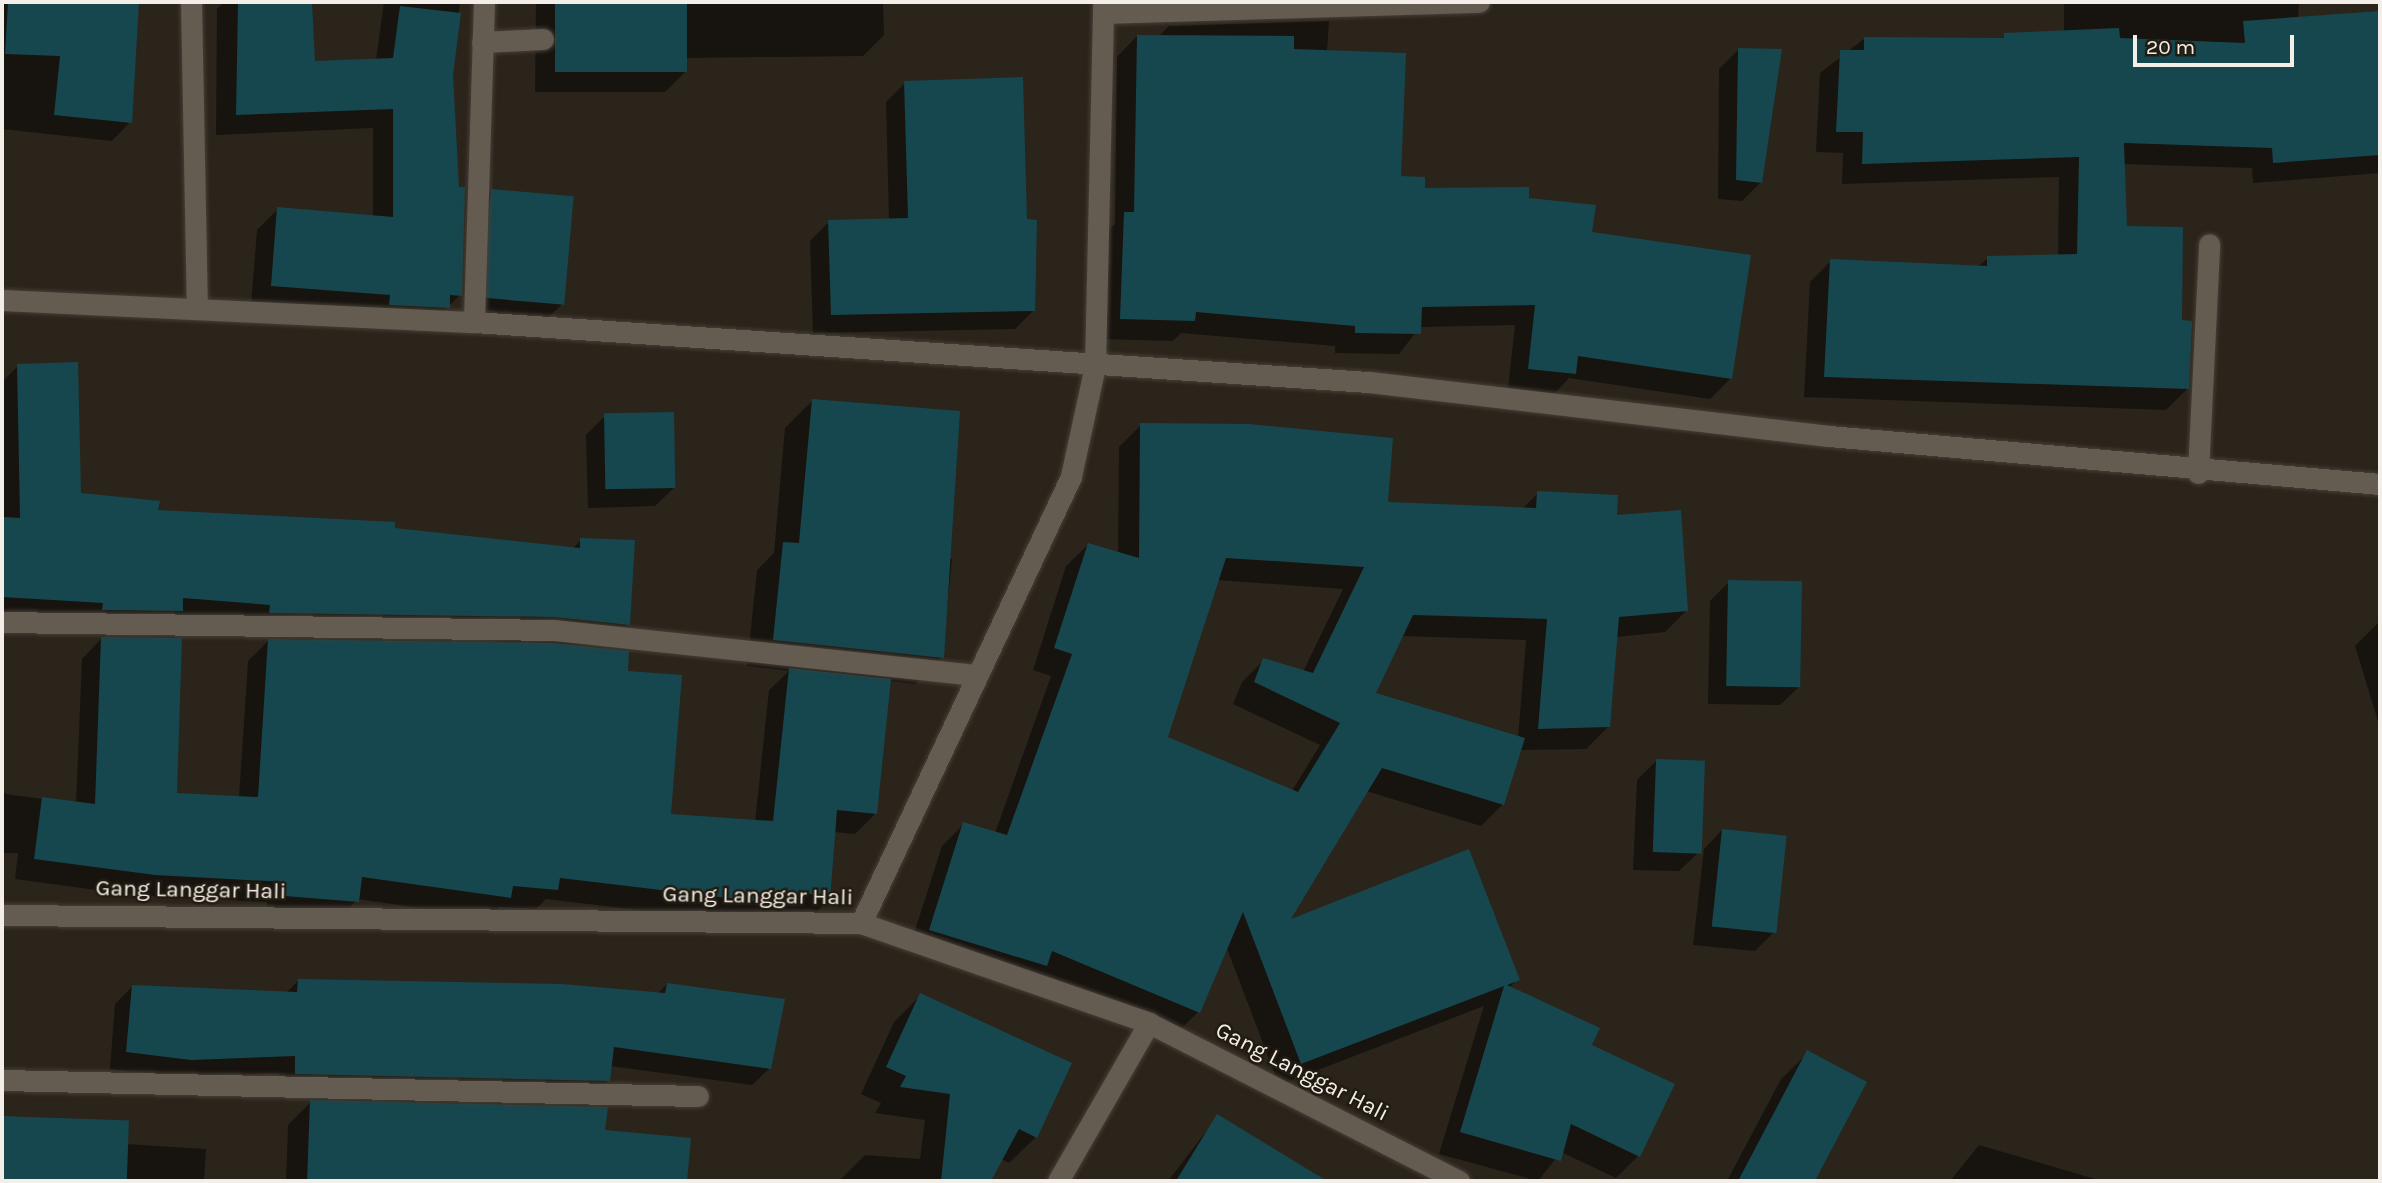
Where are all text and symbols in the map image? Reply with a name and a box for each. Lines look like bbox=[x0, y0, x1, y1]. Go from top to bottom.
scale bar bbox=[2137, 21, 2298, 65]
text: 20 m bbox=[2146, 35, 2195, 59]
street label: Gang Langgar Hali bbox=[95, 875, 287, 905]
street label: Gang Langgar Hali bbox=[662, 881, 854, 911]
street label: Gang Langgar Hali bbox=[1211, 1016, 1393, 1128]

